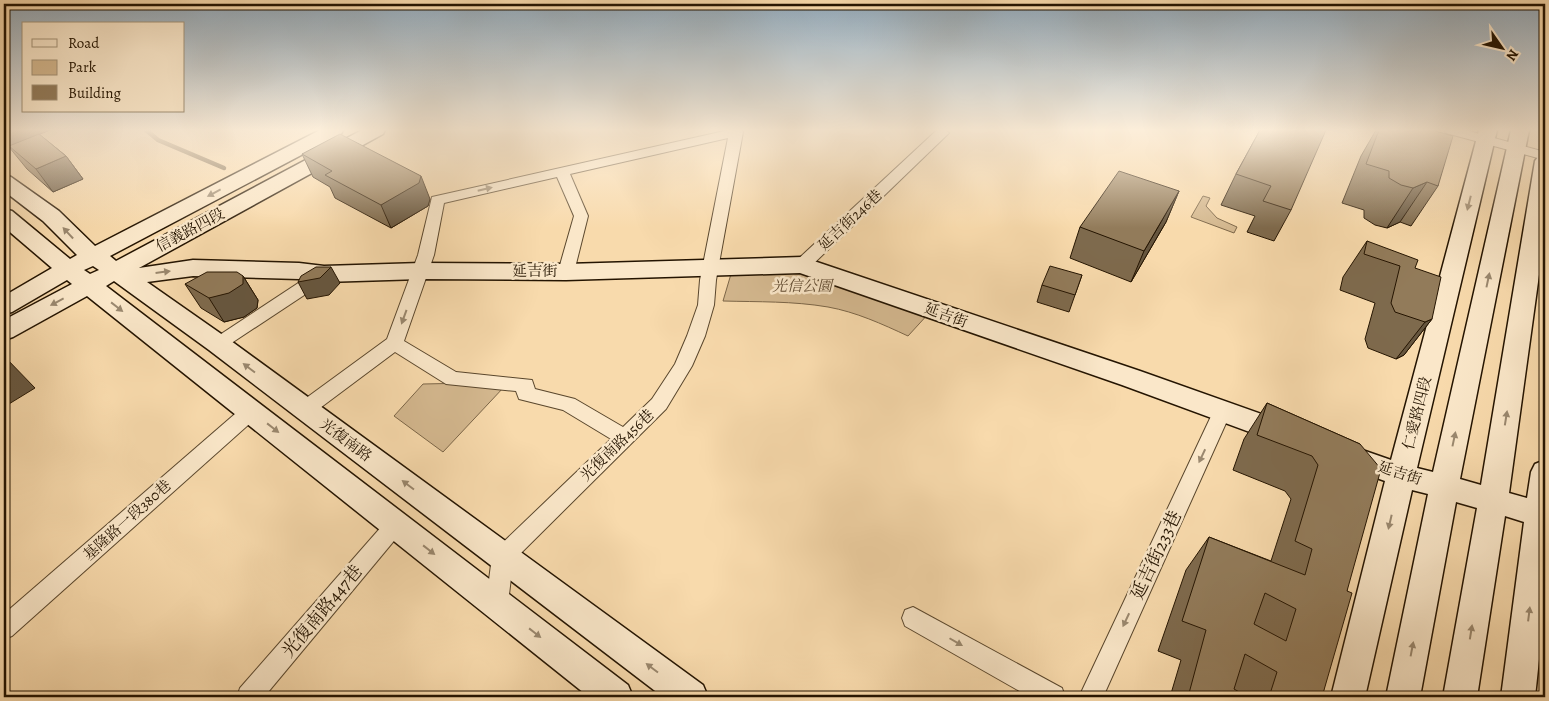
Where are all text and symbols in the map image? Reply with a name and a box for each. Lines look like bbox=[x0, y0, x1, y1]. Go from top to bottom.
legend bbox=[22, 22, 185, 112]
north arrow bbox=[1476, 22, 1526, 72]
text: Road bbox=[68, 33, 100, 53]
text: N bbox=[1502, 45, 1523, 65]
text: Park bbox=[68, 57, 97, 77]
text: Building bbox=[68, 83, 121, 103]
one-way arrow bbox=[477, 185, 492, 193]
street label: 延吉街246巷 bbox=[814, 185, 886, 255]
one-way arrow bbox=[206, 189, 221, 197]
one-way arrow bbox=[1464, 196, 1472, 211]
street label: 信義路四段 bbox=[152, 204, 228, 256]
one-way arrow bbox=[62, 228, 74, 240]
street label: 延吉街 bbox=[512, 261, 558, 281]
one-way arrow bbox=[155, 268, 171, 276]
one-way arrow bbox=[1484, 273, 1492, 288]
park label: 光信公園 bbox=[772, 276, 834, 296]
one-way arrow bbox=[49, 298, 64, 306]
street label: 延吉街 bbox=[921, 298, 971, 332]
one-way arrow bbox=[110, 302, 124, 312]
one-way arrow bbox=[400, 310, 408, 325]
one-way arrow bbox=[243, 362, 256, 373]
street label: 仁愛路四段 bbox=[1398, 374, 1436, 452]
street label: 光復南路456巷 bbox=[576, 405, 658, 485]
one-way arrow bbox=[1503, 410, 1511, 426]
street label: 光復南路 bbox=[316, 414, 376, 466]
one-way arrow bbox=[266, 423, 279, 434]
one-way arrow bbox=[1451, 431, 1459, 447]
one-way arrow bbox=[1197, 449, 1205, 463]
street label: 延吉街 bbox=[1376, 457, 1424, 489]
street label: 基隆路一段380巷 bbox=[79, 475, 175, 565]
one-way arrow bbox=[402, 480, 415, 491]
street label: 延吉街233巷 bbox=[1125, 507, 1187, 603]
one-way arrow bbox=[1386, 515, 1394, 530]
one-way arrow bbox=[422, 545, 436, 555]
street label: 光復南路447巷 bbox=[276, 560, 368, 662]
one-way arrow bbox=[1525, 606, 1533, 622]
one-way arrow bbox=[1122, 613, 1130, 627]
one-way arrow bbox=[1467, 624, 1475, 640]
one-way arrow bbox=[528, 628, 541, 639]
one-way arrow bbox=[948, 638, 963, 646]
one-way arrow bbox=[1408, 642, 1416, 657]
one-way arrow bbox=[645, 663, 659, 673]

